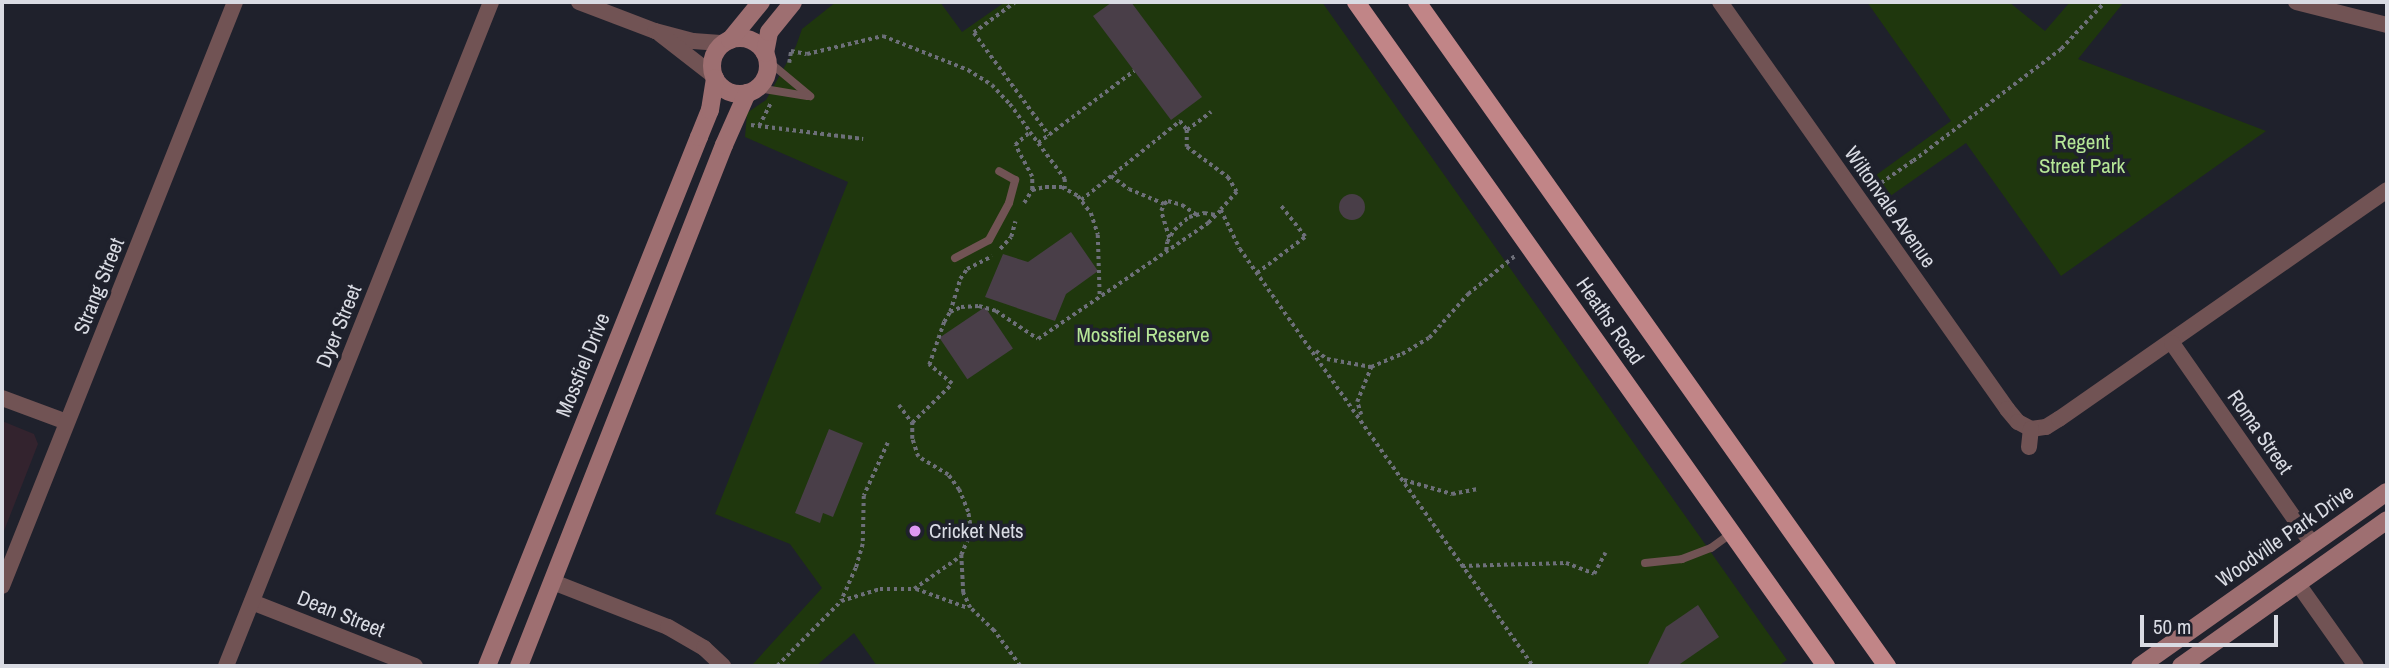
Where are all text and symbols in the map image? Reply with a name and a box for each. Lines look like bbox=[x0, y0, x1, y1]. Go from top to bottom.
park label: Regent Street Park bbox=[2039, 129, 2125, 179]
street label: Wiltonvale Avenue bbox=[1839, 141, 1941, 273]
street label: Strang Street bbox=[68, 234, 130, 338]
street label: Heaths Road bbox=[1571, 273, 1649, 369]
street label: Dyer Street bbox=[311, 281, 367, 371]
street label: Mossfiel Drive bbox=[551, 309, 615, 421]
park label: Mossfiel Reserve bbox=[1076, 322, 1210, 348]
street label: Roma Street bbox=[2222, 385, 2298, 479]
street label: Woodville Park Drive bbox=[2212, 479, 2358, 593]
place label: Cricket Nets bbox=[929, 518, 1024, 544]
marker: Cricket Nets bbox=[907, 523, 923, 539]
street label: Dean Street bbox=[294, 585, 388, 643]
scale bar bbox=[2144, 602, 2282, 646]
text: 50 m bbox=[2153, 612, 2191, 641]

